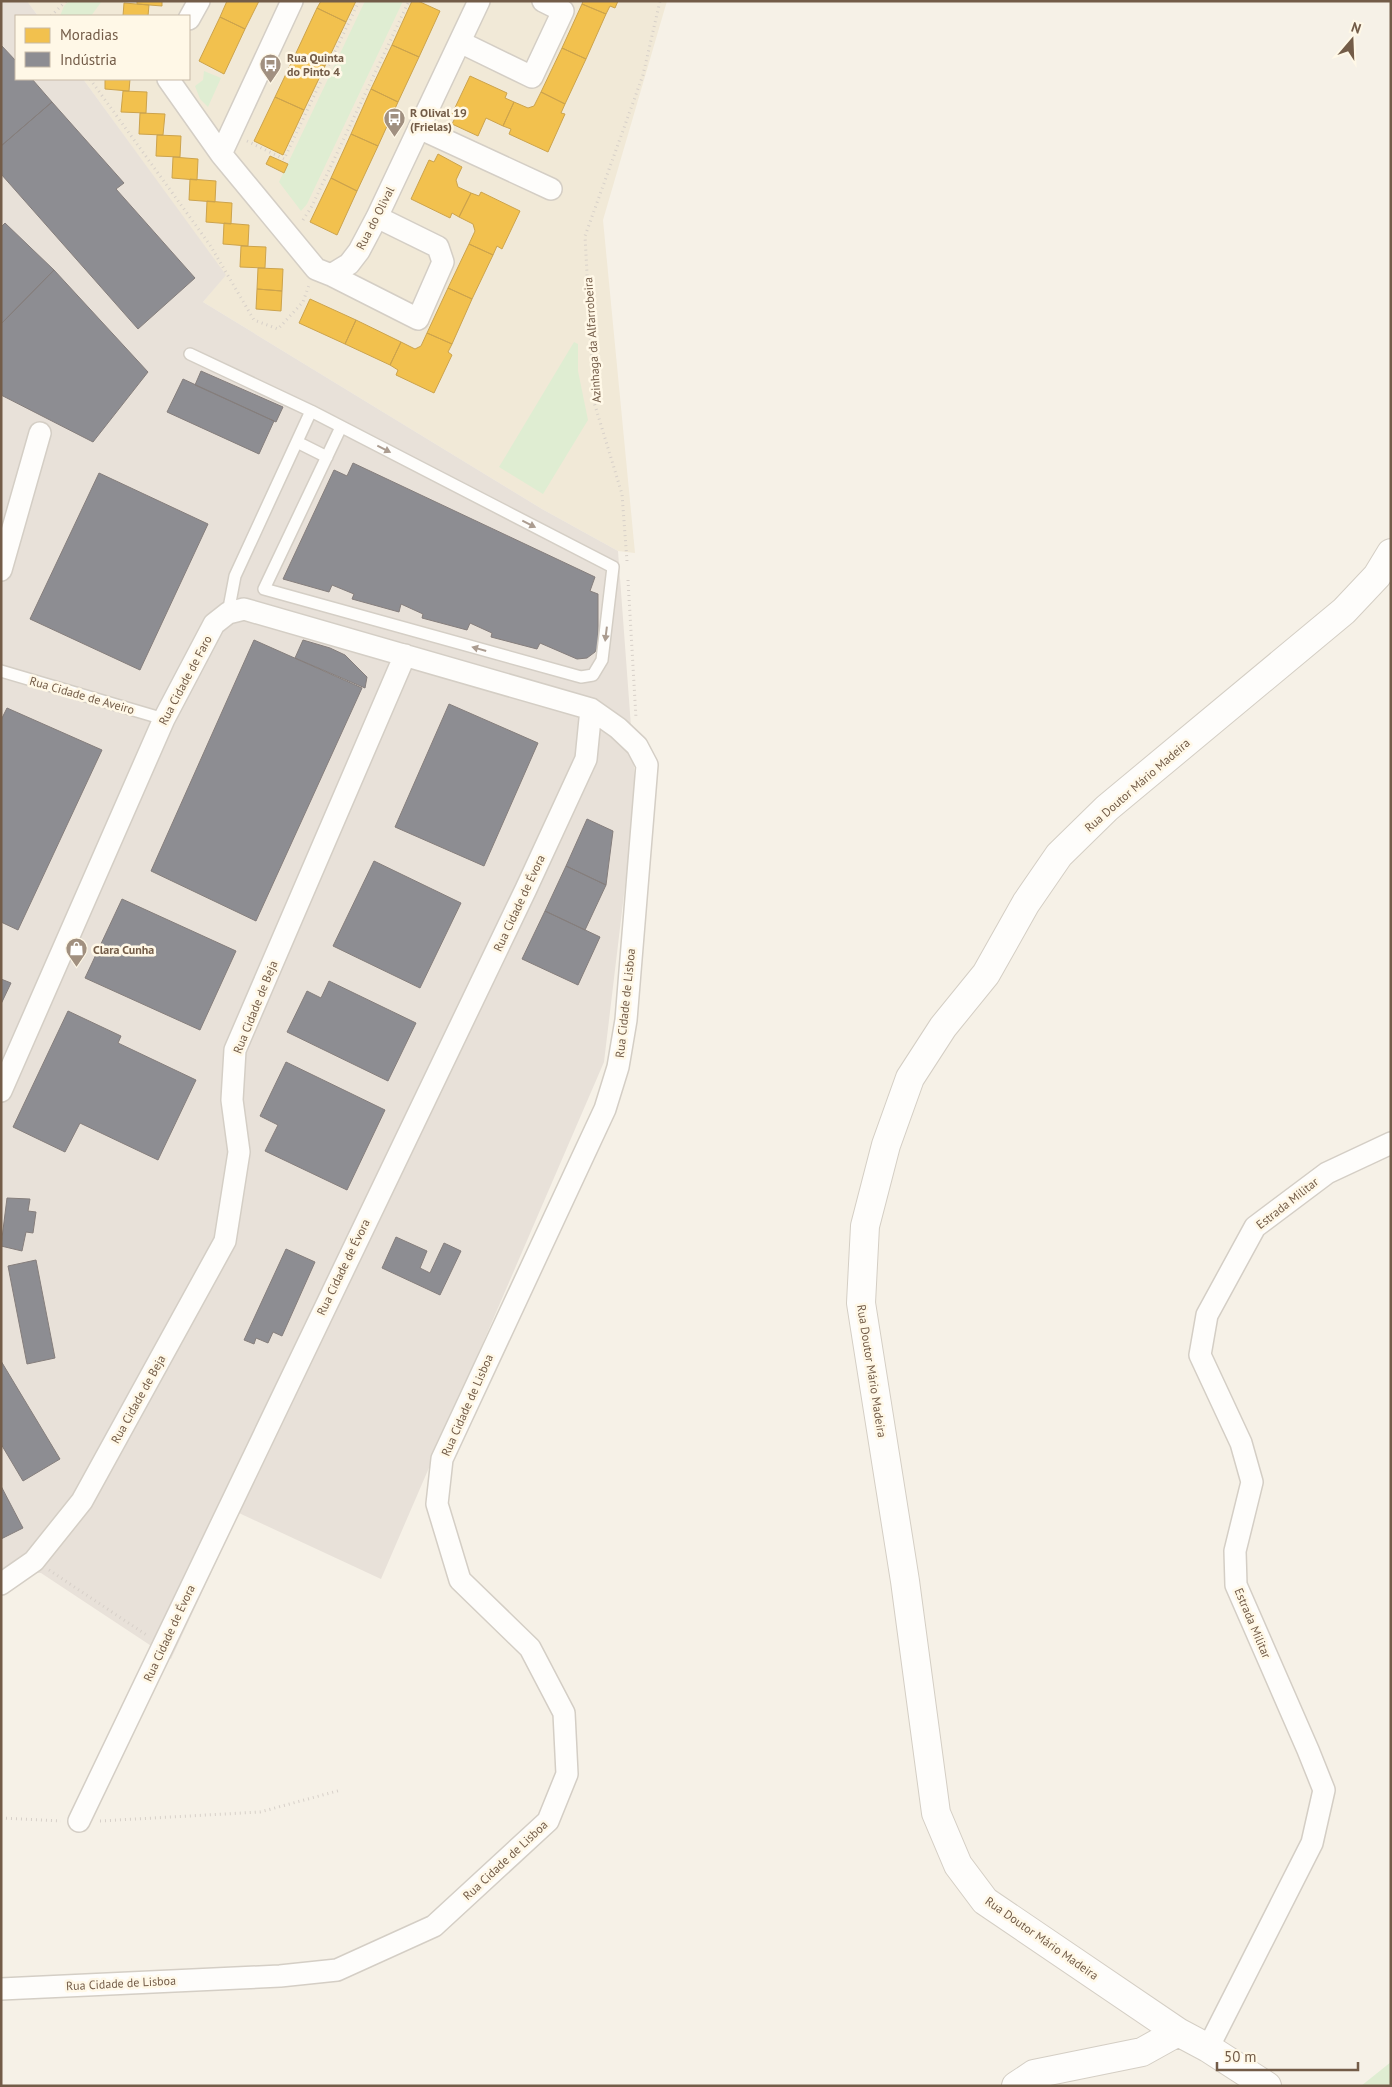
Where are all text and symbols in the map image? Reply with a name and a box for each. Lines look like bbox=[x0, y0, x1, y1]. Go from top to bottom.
legend bbox=[15, 15, 190, 80]
north arrow bbox=[1327, 15, 1377, 65]
text: N bbox=[1349, 18, 1364, 38]
text: Moradias bbox=[60, 25, 118, 44]
text: Indústria bbox=[60, 50, 117, 69]
place label: Rua Quinta do Pinto 4 bbox=[287, 50, 344, 79]
bus stop icon: Rua Quinta do Pinto 4 bbox=[259, 52, 283, 83]
place label: R Olival 19 (Frielas) bbox=[410, 105, 467, 134]
bus stop icon: R Olival 19 (Frielas) bbox=[382, 107, 406, 138]
street label: Rua do Olival bbox=[353, 183, 398, 252]
street label: Azinhaga da Alfarrobeira bbox=[580, 277, 604, 403]
one-way arrow bbox=[377, 445, 392, 453]
one-way arrow bbox=[522, 520, 536, 528]
one-way arrow bbox=[601, 627, 609, 643]
street label: Rua Cidade de Faro bbox=[155, 633, 215, 727]
one-way arrow bbox=[471, 644, 486, 652]
street label: Rua Cidade de Aveiro bbox=[28, 673, 136, 717]
street label: Rua Doutor Mário Madeira bbox=[1081, 735, 1193, 835]
street label: Rua Cidade de Évora bbox=[490, 852, 548, 954]
shop icon: Clara Cunha bbox=[65, 937, 89, 968]
place label: Clara Cunha bbox=[93, 942, 154, 957]
street label: Rua Cidade de Lisboa bbox=[612, 947, 638, 1058]
street label: Rua Cidade de Beja bbox=[230, 958, 280, 1056]
street label: Estrada Militar bbox=[1253, 1174, 1321, 1232]
street label: Rua Cidade de Évora bbox=[313, 1216, 373, 1318]
street label: Rua Doutor Mário Madeira bbox=[854, 1303, 890, 1439]
street label: Rua Cidade de Beja bbox=[107, 1352, 169, 1446]
street label: Rua Cidade de Lisboa bbox=[438, 1352, 496, 1458]
street label: Rua Cidade de Évora bbox=[140, 1582, 198, 1684]
street label: Estrada Militar bbox=[1231, 1586, 1275, 1660]
street label: Rua Cidade de Lisboa bbox=[460, 1817, 550, 1903]
street label: Rua Doutor Mário Madeira bbox=[983, 1893, 1101, 1983]
street label: Rua Cidade de Lisboa bbox=[66, 1973, 176, 1993]
scale bar bbox=[1217, 2040, 1358, 2072]
text: 50 m bbox=[1224, 2047, 1257, 2066]

